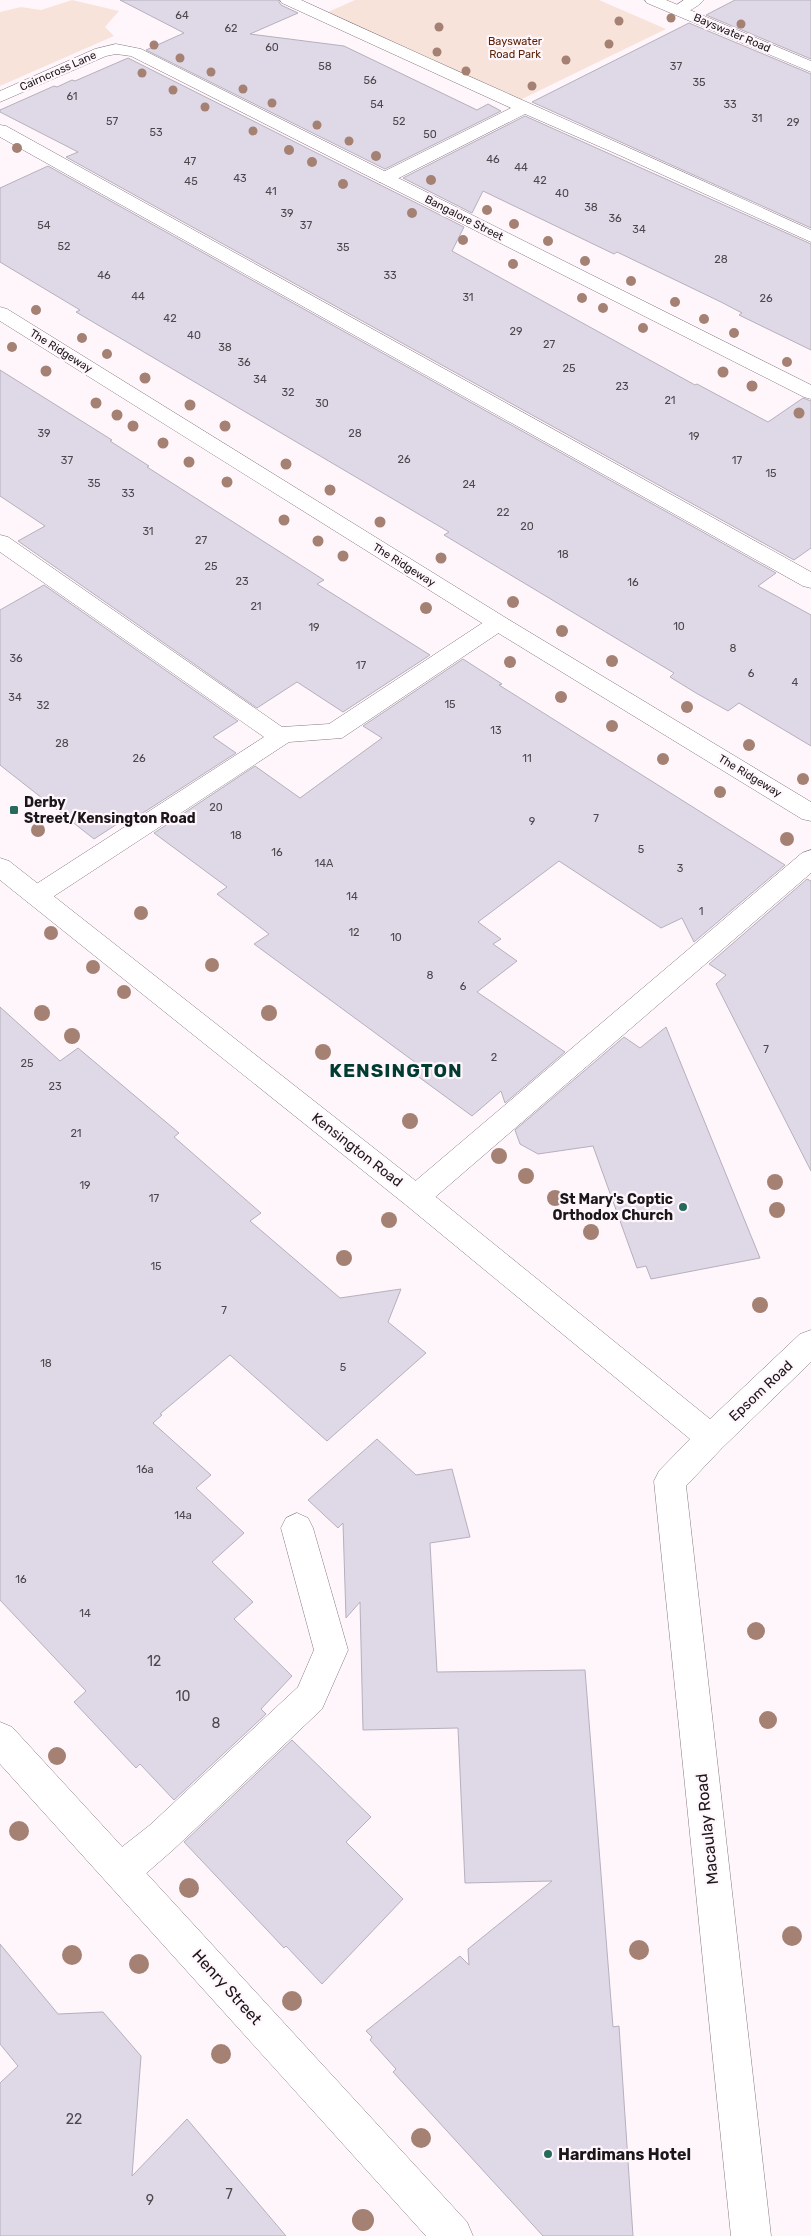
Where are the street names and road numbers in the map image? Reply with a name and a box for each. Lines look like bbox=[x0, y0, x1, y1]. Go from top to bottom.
street label: Bayswater Road bbox=[691, 11, 773, 55]
street label: Cairncross Lane bbox=[18, 48, 98, 94]
street label: Bangalore Street bbox=[423, 193, 506, 244]
street label: The Ridgeway bbox=[27, 327, 95, 375]
street label: The Ridgeway bbox=[370, 541, 438, 589]
street label: The Ridgeway bbox=[716, 752, 784, 800]
street label: Kensington Road bbox=[308, 1109, 406, 1191]
street label: Epsom Road bbox=[726, 1357, 796, 1425]
street label: Macaulay Road bbox=[692, 1773, 722, 1885]
street label: Henry Street bbox=[188, 1945, 266, 2029]

